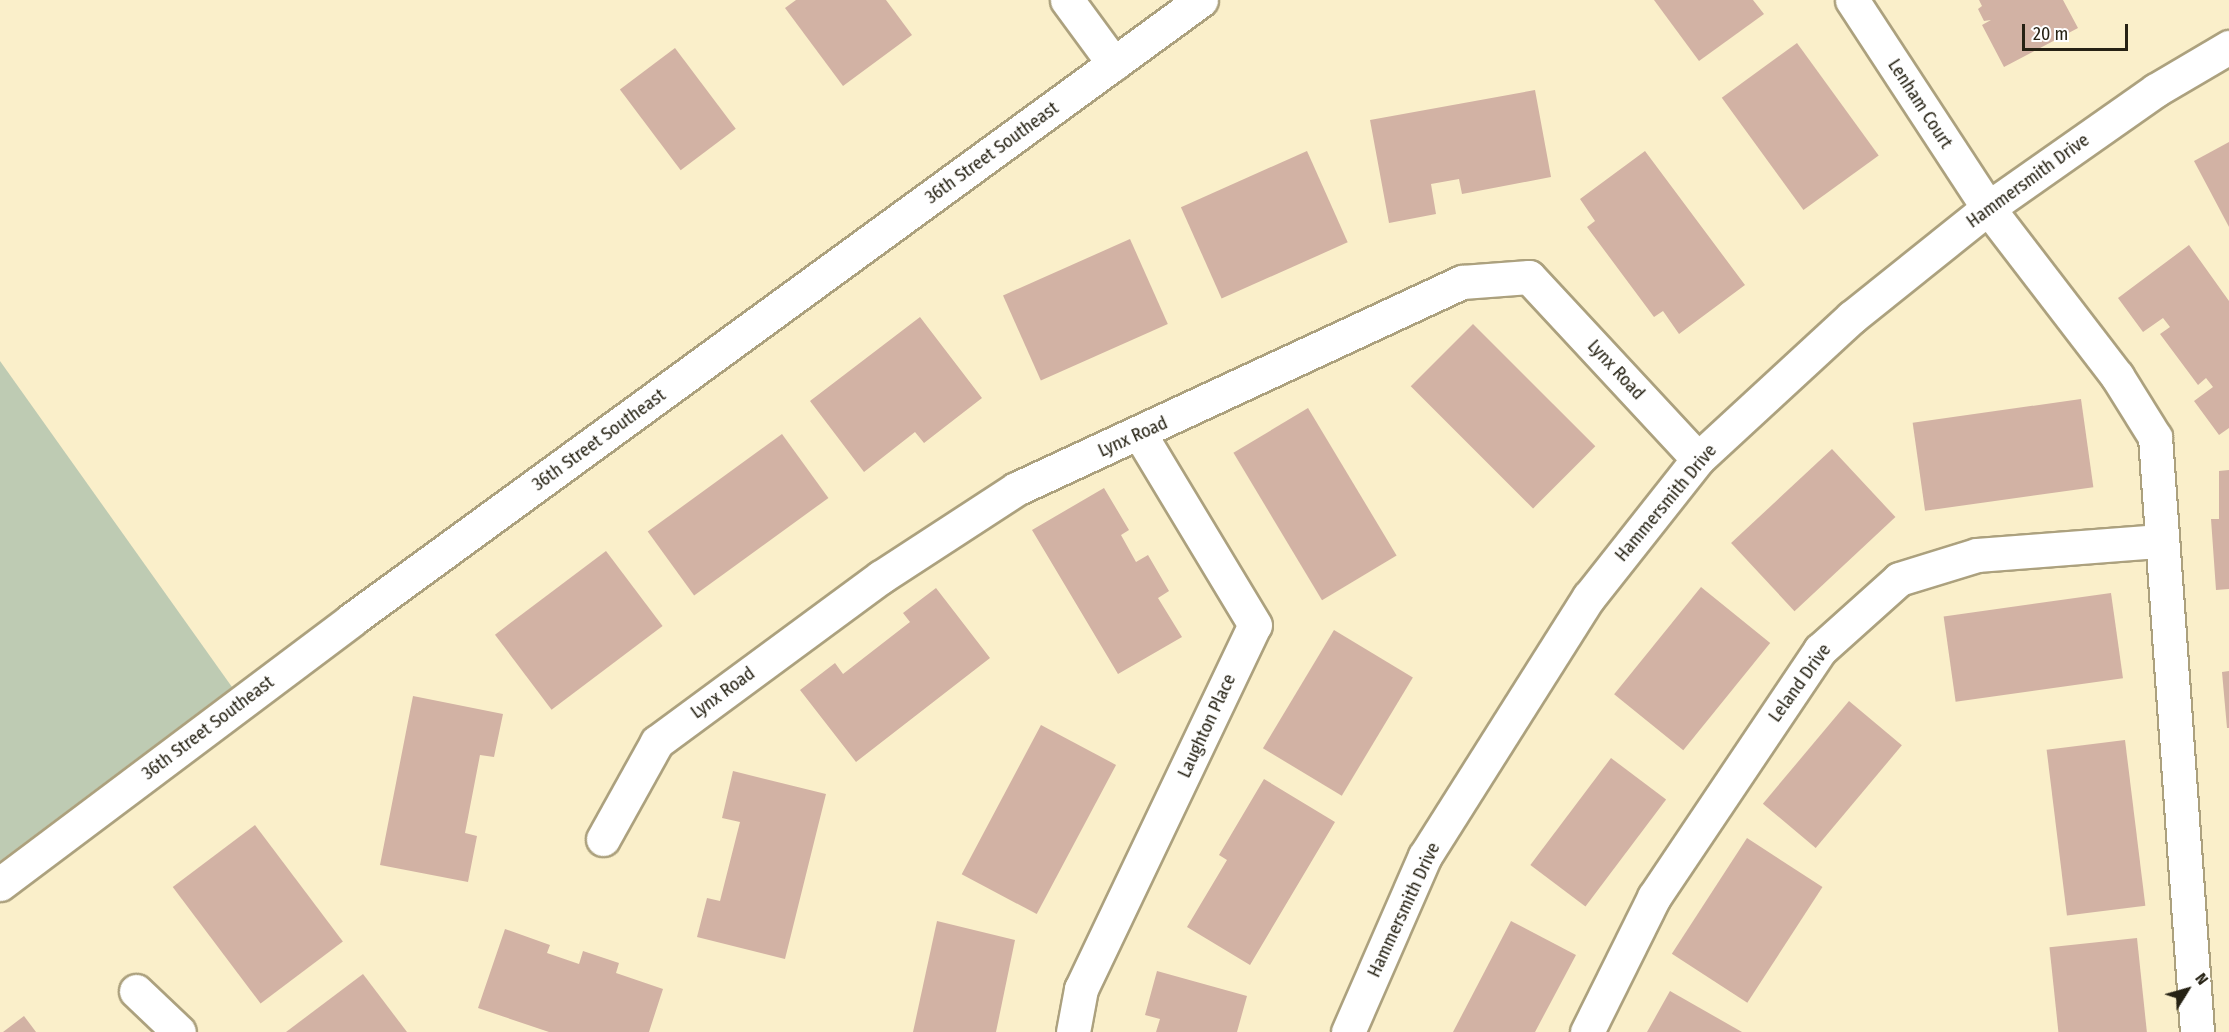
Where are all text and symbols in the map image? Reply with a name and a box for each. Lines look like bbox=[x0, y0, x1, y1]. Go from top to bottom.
scale bar bbox=[2025, 12, 2132, 50]
text: 20 m bbox=[2033, 23, 2068, 45]
street label: Lenham Court bbox=[1883, 55, 1957, 153]
street label: 36th Street Southeast bbox=[921, 97, 1063, 209]
street label: Hammersmith Drive bbox=[1963, 129, 2093, 233]
street label: Lynx Road bbox=[1583, 336, 1649, 404]
street label: 36th Street Southeast bbox=[528, 384, 670, 496]
street label: Lynx Road bbox=[1095, 412, 1171, 462]
street label: Hammersmith Drive bbox=[1611, 440, 1721, 566]
street label: Leland Drive bbox=[1764, 640, 1836, 726]
street label: Lynx Road bbox=[687, 663, 759, 723]
street label: 36th Street Southeast bbox=[138, 671, 278, 785]
street label: Laughton Place bbox=[1174, 671, 1240, 781]
street label: Hammersmith Drive bbox=[1363, 839, 1445, 981]
north arrow bbox=[2157, 960, 2217, 1020]
text: N bbox=[2191, 969, 2212, 988]

